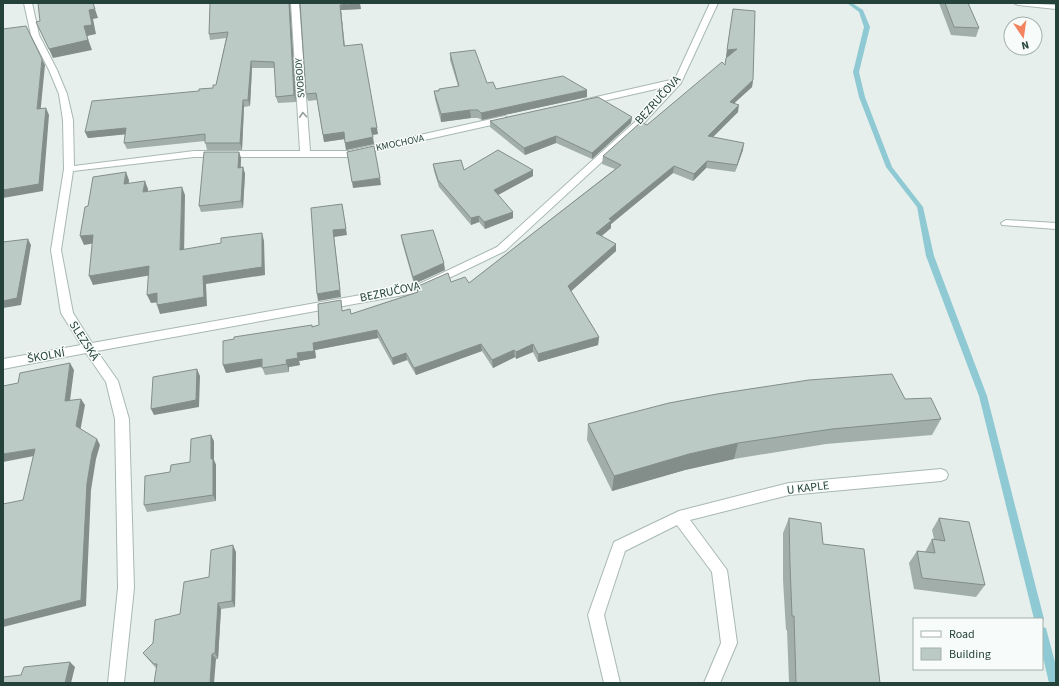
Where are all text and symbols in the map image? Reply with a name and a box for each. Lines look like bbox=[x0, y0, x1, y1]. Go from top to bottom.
north arrow bbox=[1003, 16, 1043, 56]
text: N bbox=[1020, 37, 1030, 53]
street label: SVOBODY bbox=[292, 57, 308, 99]
street label: BEZRUČOVA bbox=[631, 71, 685, 128]
one-way arrow bbox=[298, 112, 307, 118]
street label: KMOCHOVA bbox=[375, 131, 426, 155]
street label: BEZRUČOVA bbox=[358, 277, 422, 307]
street label: SLEZSKÁ bbox=[65, 318, 103, 365]
street label: ŠKOLNÍ bbox=[26, 344, 67, 368]
street label: U KAPLE bbox=[786, 477, 830, 499]
legend bbox=[913, 618, 1043, 670]
text: Road bbox=[949, 626, 975, 643]
text: Building bbox=[949, 646, 991, 663]

